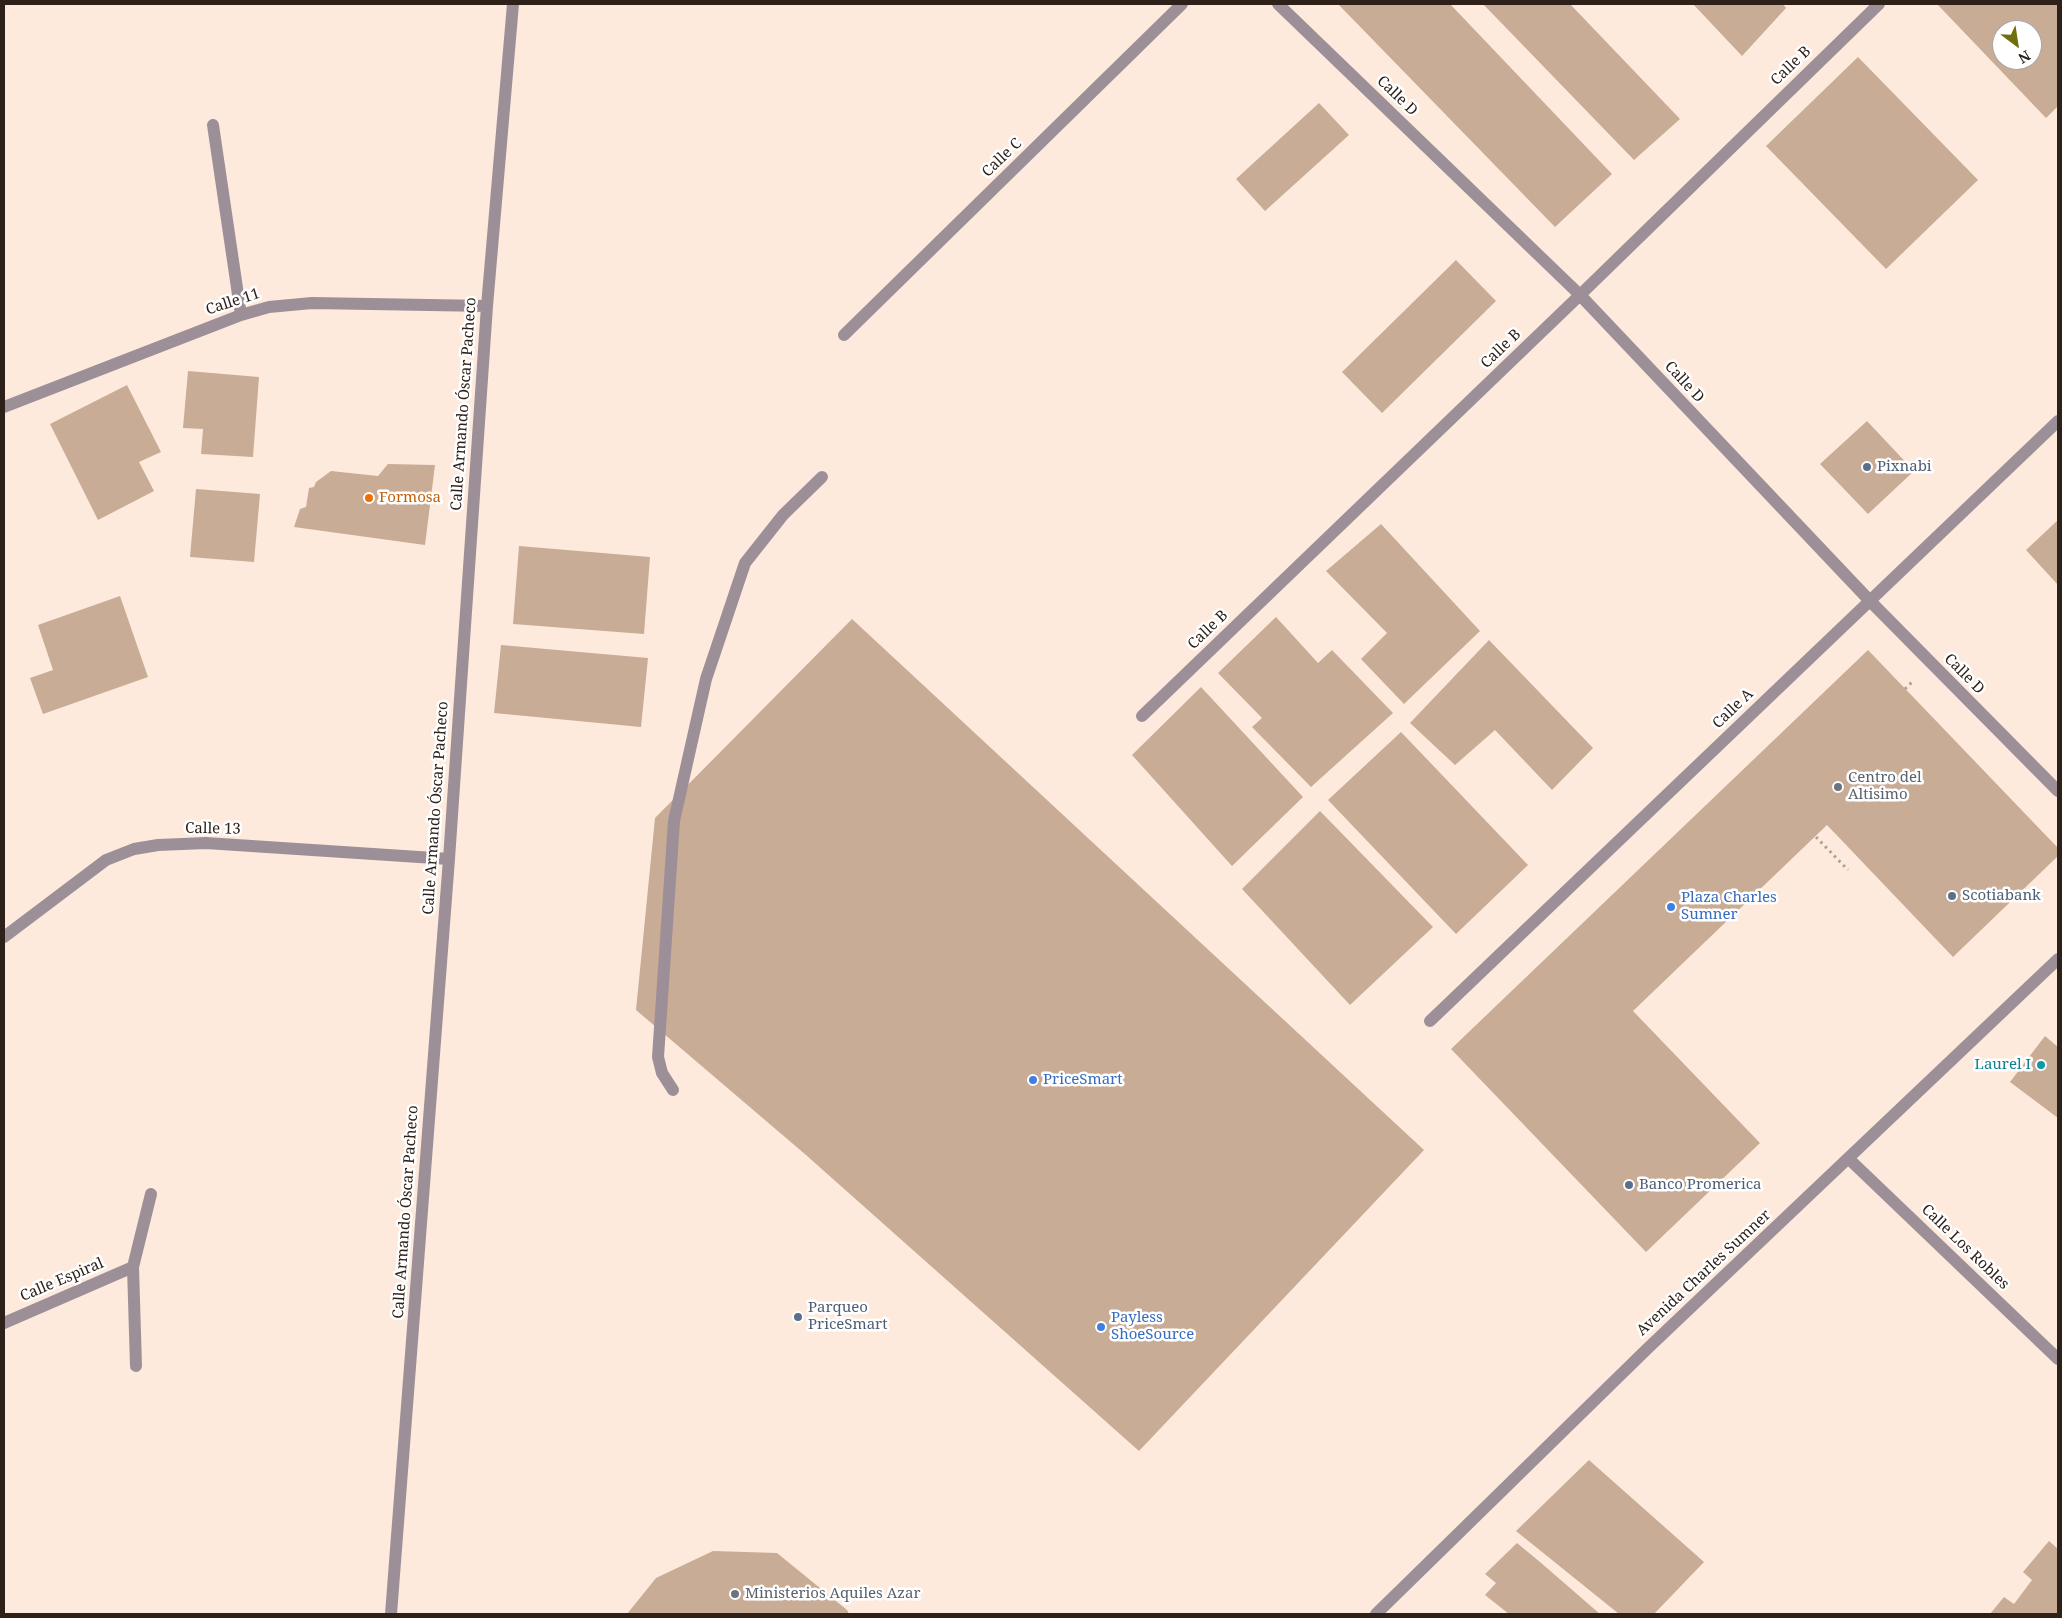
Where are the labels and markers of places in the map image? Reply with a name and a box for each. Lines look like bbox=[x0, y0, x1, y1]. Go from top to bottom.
place label: Pixnabi bbox=[1877, 458, 1932, 476]
marker: Pixnabi bbox=[1861, 461, 1873, 473]
place label: Formosa bbox=[379, 489, 441, 507]
marker: Formosa bbox=[363, 492, 375, 504]
place label: Centro del Altisimo bbox=[1848, 769, 1922, 804]
marker: Centro del Altisimo bbox=[1832, 781, 1844, 793]
place label: Scotiabank bbox=[1962, 887, 2041, 905]
place label: Plaza Charles Sumner bbox=[1681, 889, 1777, 924]
marker: Scotiabank bbox=[1946, 890, 1958, 902]
marker: Plaza Charles Sumner bbox=[1665, 901, 1677, 913]
place label: Laurel I bbox=[1975, 1056, 2031, 1074]
marker: Laurel I bbox=[2035, 1059, 2047, 1071]
place label: PriceSmart bbox=[1043, 1071, 1122, 1089]
marker: PriceSmart bbox=[1027, 1074, 1039, 1086]
place label: Banco Promerica bbox=[1639, 1176, 1762, 1194]
marker: Banco Promerica bbox=[1623, 1179, 1635, 1191]
place label: Parqueo PriceSmart bbox=[808, 1299, 887, 1334]
place label: Payless ShoeSource bbox=[1111, 1309, 1194, 1344]
marker: Parqueo PriceSmart bbox=[792, 1311, 804, 1323]
marker: Payless ShoeSource bbox=[1095, 1321, 1107, 1333]
place label: Ministerios Aquiles Azar bbox=[745, 1585, 920, 1603]
marker: Ministerios Aquiles Azar bbox=[729, 1588, 741, 1600]

